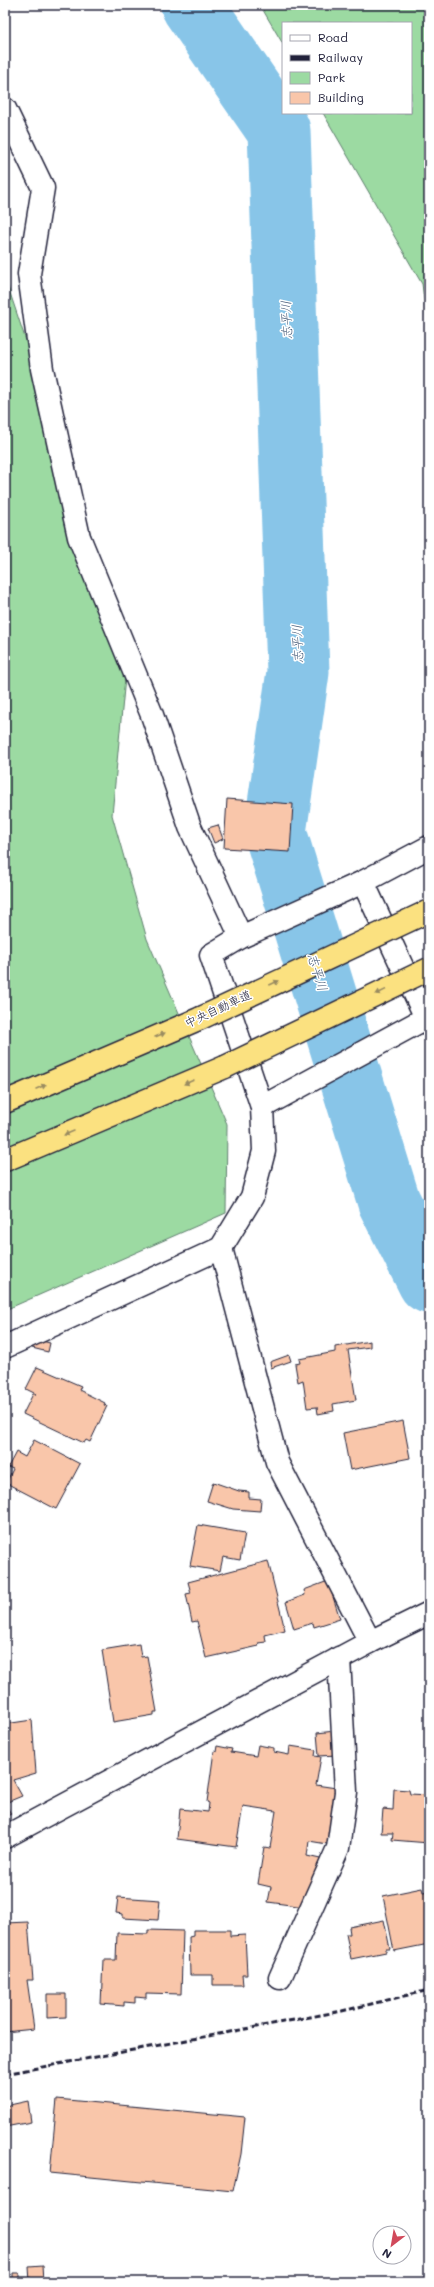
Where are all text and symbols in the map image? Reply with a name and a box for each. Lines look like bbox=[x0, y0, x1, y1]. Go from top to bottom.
legend bbox=[282, 22, 412, 114]
text: Road bbox=[318, 29, 348, 45]
text: Railway bbox=[318, 49, 363, 65]
text: Park bbox=[318, 69, 345, 85]
text: Building bbox=[318, 89, 364, 105]
water label: 志平川 bbox=[276, 300, 295, 340]
water label: 志平川 bbox=[287, 624, 306, 664]
water label: 志平川 bbox=[305, 951, 332, 993]
one-way arrow bbox=[269, 980, 280, 986]
street label: 中央自動車道 bbox=[182, 986, 254, 1031]
one-way arrow bbox=[376, 989, 387, 995]
one-way arrow bbox=[155, 1032, 166, 1038]
one-way arrow bbox=[182, 1080, 194, 1086]
one-way arrow bbox=[35, 1083, 47, 1089]
one-way arrow bbox=[63, 1130, 74, 1136]
north arrow bbox=[372, 2225, 412, 2265]
text: N bbox=[379, 2245, 394, 2263]

